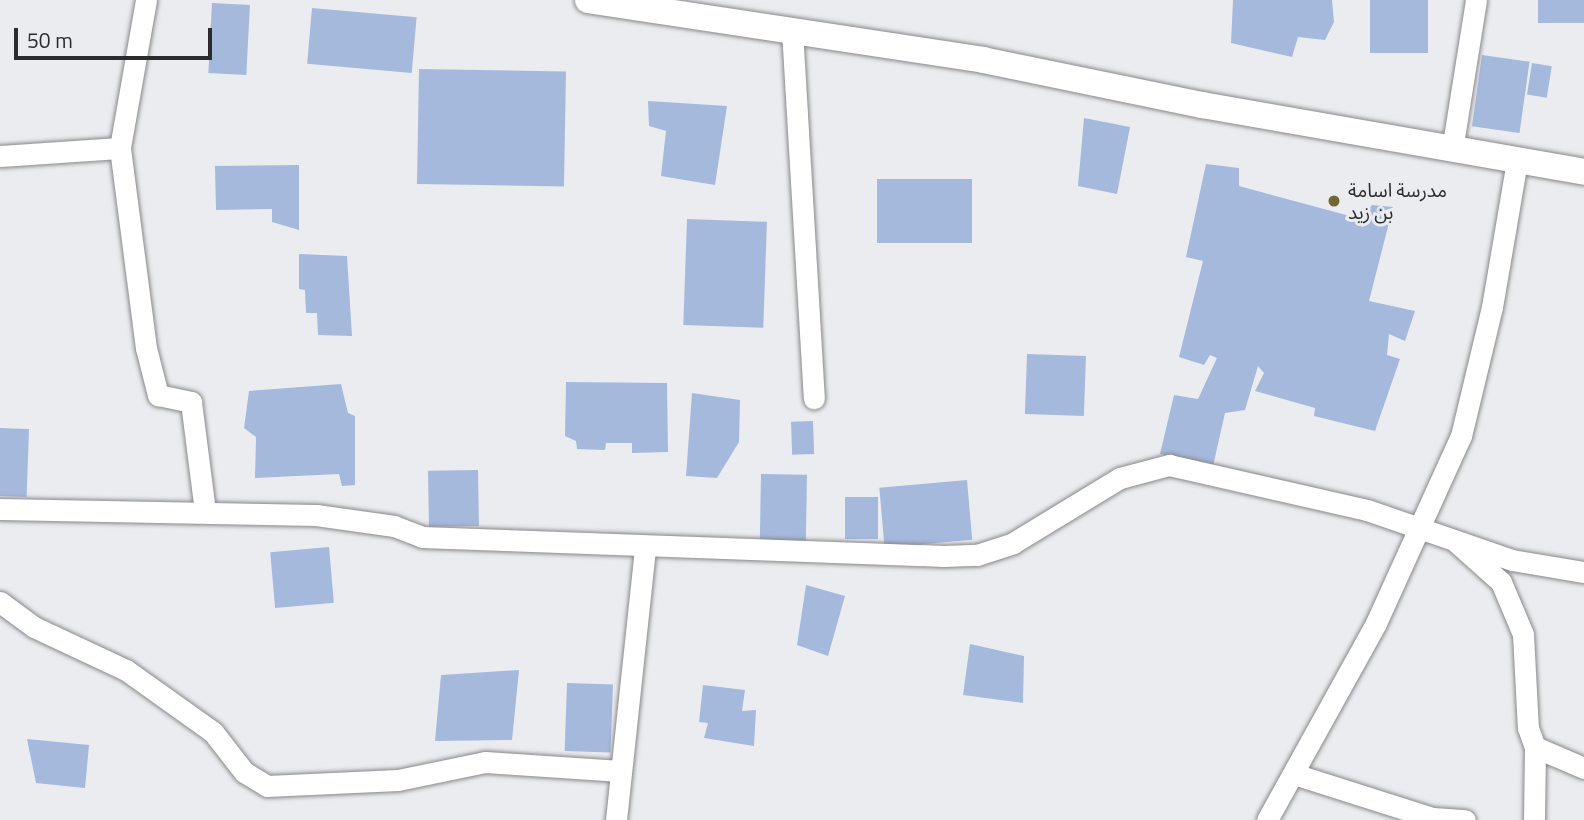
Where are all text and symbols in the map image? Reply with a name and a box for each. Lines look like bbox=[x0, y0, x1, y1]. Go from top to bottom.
scale bar bbox=[18, 14, 215, 58]
text: 50 m bbox=[27, 24, 73, 56]
place label: مدرسة اسامة بن زيد bbox=[1348, 179, 1447, 223]
marker: مدرسة اسامة بن زيد bbox=[1326, 193, 1342, 209]

